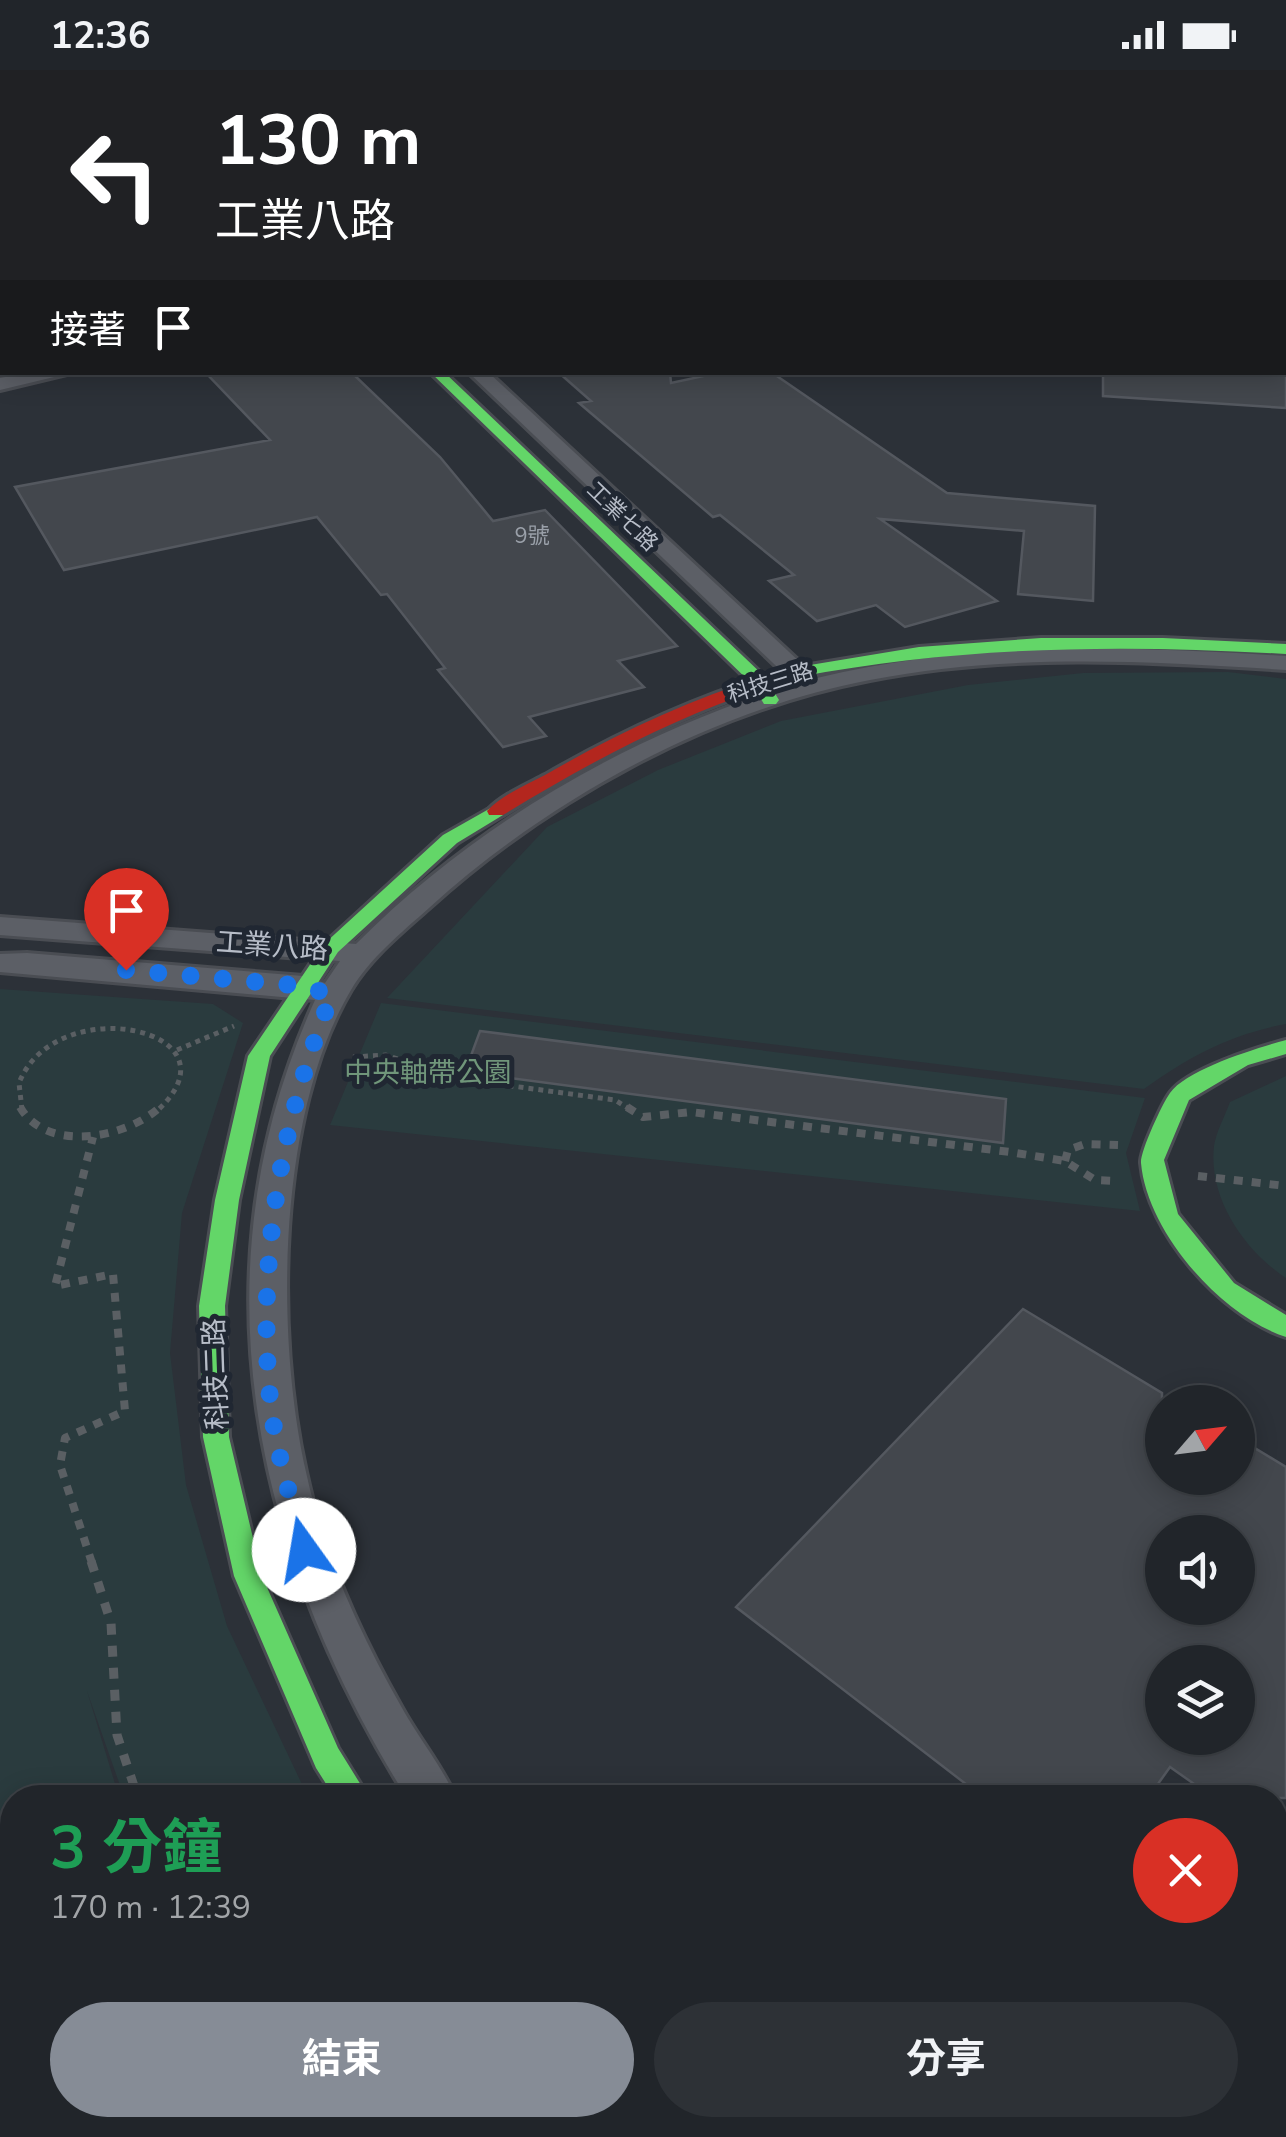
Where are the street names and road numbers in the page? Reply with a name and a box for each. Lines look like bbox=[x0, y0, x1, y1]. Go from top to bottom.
street label: 工業七路 bbox=[580, 475, 664, 558]
street label: 科技三路 bbox=[724, 656, 817, 710]
street label: 工業八路 bbox=[215, 923, 329, 969]
street label: 科技二路 bbox=[195, 1317, 237, 1431]

